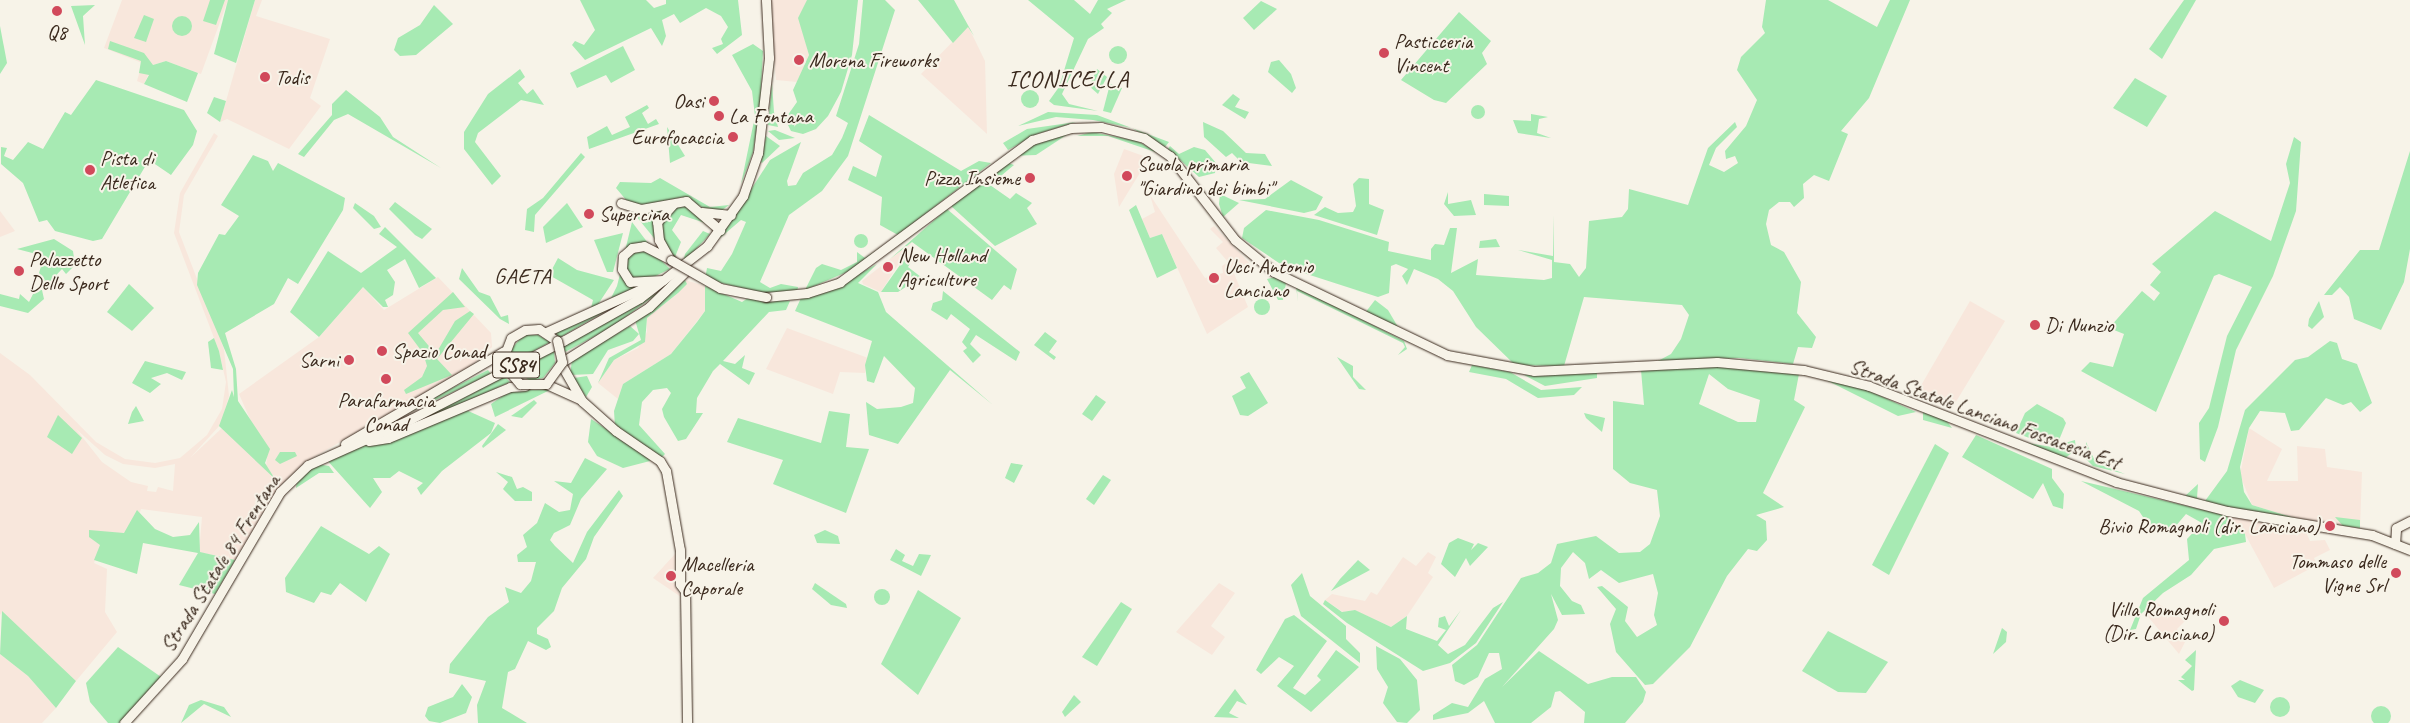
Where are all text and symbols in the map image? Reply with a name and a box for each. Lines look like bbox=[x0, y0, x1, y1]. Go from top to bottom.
marker: Q8 bbox=[51, 5, 63, 17]
place label: Q8 bbox=[47, 19, 67, 45]
place label: Pasticceria Vincent bbox=[1394, 28, 1472, 78]
place label: Morena Fireworks bbox=[809, 47, 938, 73]
marker: Pasticceria Vincent bbox=[1378, 47, 1390, 59]
marker: Morena Fireworks bbox=[793, 54, 805, 66]
place label: Todis bbox=[275, 64, 309, 90]
district label: ICONICELLA bbox=[1006, 66, 1130, 94]
marker: Todis bbox=[259, 71, 271, 83]
place label: Oasi bbox=[673, 88, 704, 114]
marker: Oasi bbox=[708, 95, 720, 107]
place label: La Fontana bbox=[729, 103, 812, 129]
marker: La Fontana bbox=[713, 110, 725, 122]
place label: Eurofocaccia bbox=[631, 124, 723, 150]
marker: Eurofocaccia bbox=[727, 131, 739, 143]
place label: Pista di Atletica bbox=[100, 145, 155, 195]
place label: Scuola primaria "Giardino dei bimbi" bbox=[1137, 151, 1274, 201]
marker: Pista di Atletica bbox=[84, 164, 96, 176]
place label: Pizza Insieme bbox=[925, 165, 1020, 191]
marker: Scuola primaria "Giardino dei bimbi" bbox=[1121, 170, 1133, 182]
marker: Pizza Insieme bbox=[1024, 172, 1036, 184]
place label: Supercina bbox=[599, 201, 669, 227]
marker: Supercina bbox=[583, 208, 595, 220]
place label: New Holland Agriculture bbox=[898, 242, 986, 292]
place label: Palazzetto Dello Sport bbox=[29, 246, 108, 296]
place label: Ucci Antonio Lanciano bbox=[1224, 253, 1313, 303]
marker: New Holland Agriculture bbox=[882, 261, 894, 273]
district label: GAETA bbox=[493, 264, 553, 290]
marker: Palazzetto Dello Sport bbox=[13, 265, 25, 277]
marker: Ucci Antonio Lanciano bbox=[1208, 272, 1220, 284]
place label: Di Nunzio bbox=[2045, 312, 2114, 338]
marker: Di Nunzio bbox=[2029, 319, 2041, 331]
place label: Spazio Conad bbox=[392, 338, 486, 364]
marker: Spazio Conad bbox=[376, 345, 388, 357]
place label: Sarni bbox=[299, 347, 339, 373]
road number: SS84 bbox=[491, 348, 541, 382]
street label: Strada Statale Lanciano Fossacesia Est bbox=[1846, 353, 2124, 475]
marker: Sarni bbox=[343, 354, 355, 366]
marker: Parafarmacia Conad bbox=[380, 373, 392, 385]
place label: Parafarmacia Conad bbox=[337, 387, 435, 437]
street label: Strada Statale 84 Frentana bbox=[155, 470, 285, 656]
place label: Bivio Romagnoli (dir. Lanciano) bbox=[2099, 513, 2320, 539]
marker: Bivio Romagnoli (dir. Lanciano) bbox=[2324, 520, 2336, 532]
place label: Tommaso delle Vigne Srl bbox=[2289, 548, 2386, 598]
place label: Macelleria Caporale bbox=[681, 551, 754, 601]
marker: Tommaso delle Vigne Srl bbox=[2390, 567, 2402, 579]
marker: Macelleria Caporale bbox=[665, 570, 677, 582]
place label: Villa Romagnoli (Dir. Lanciano) bbox=[2103, 596, 2214, 646]
marker: Villa Romagnoli (Dir. Lanciano) bbox=[2218, 615, 2230, 627]

